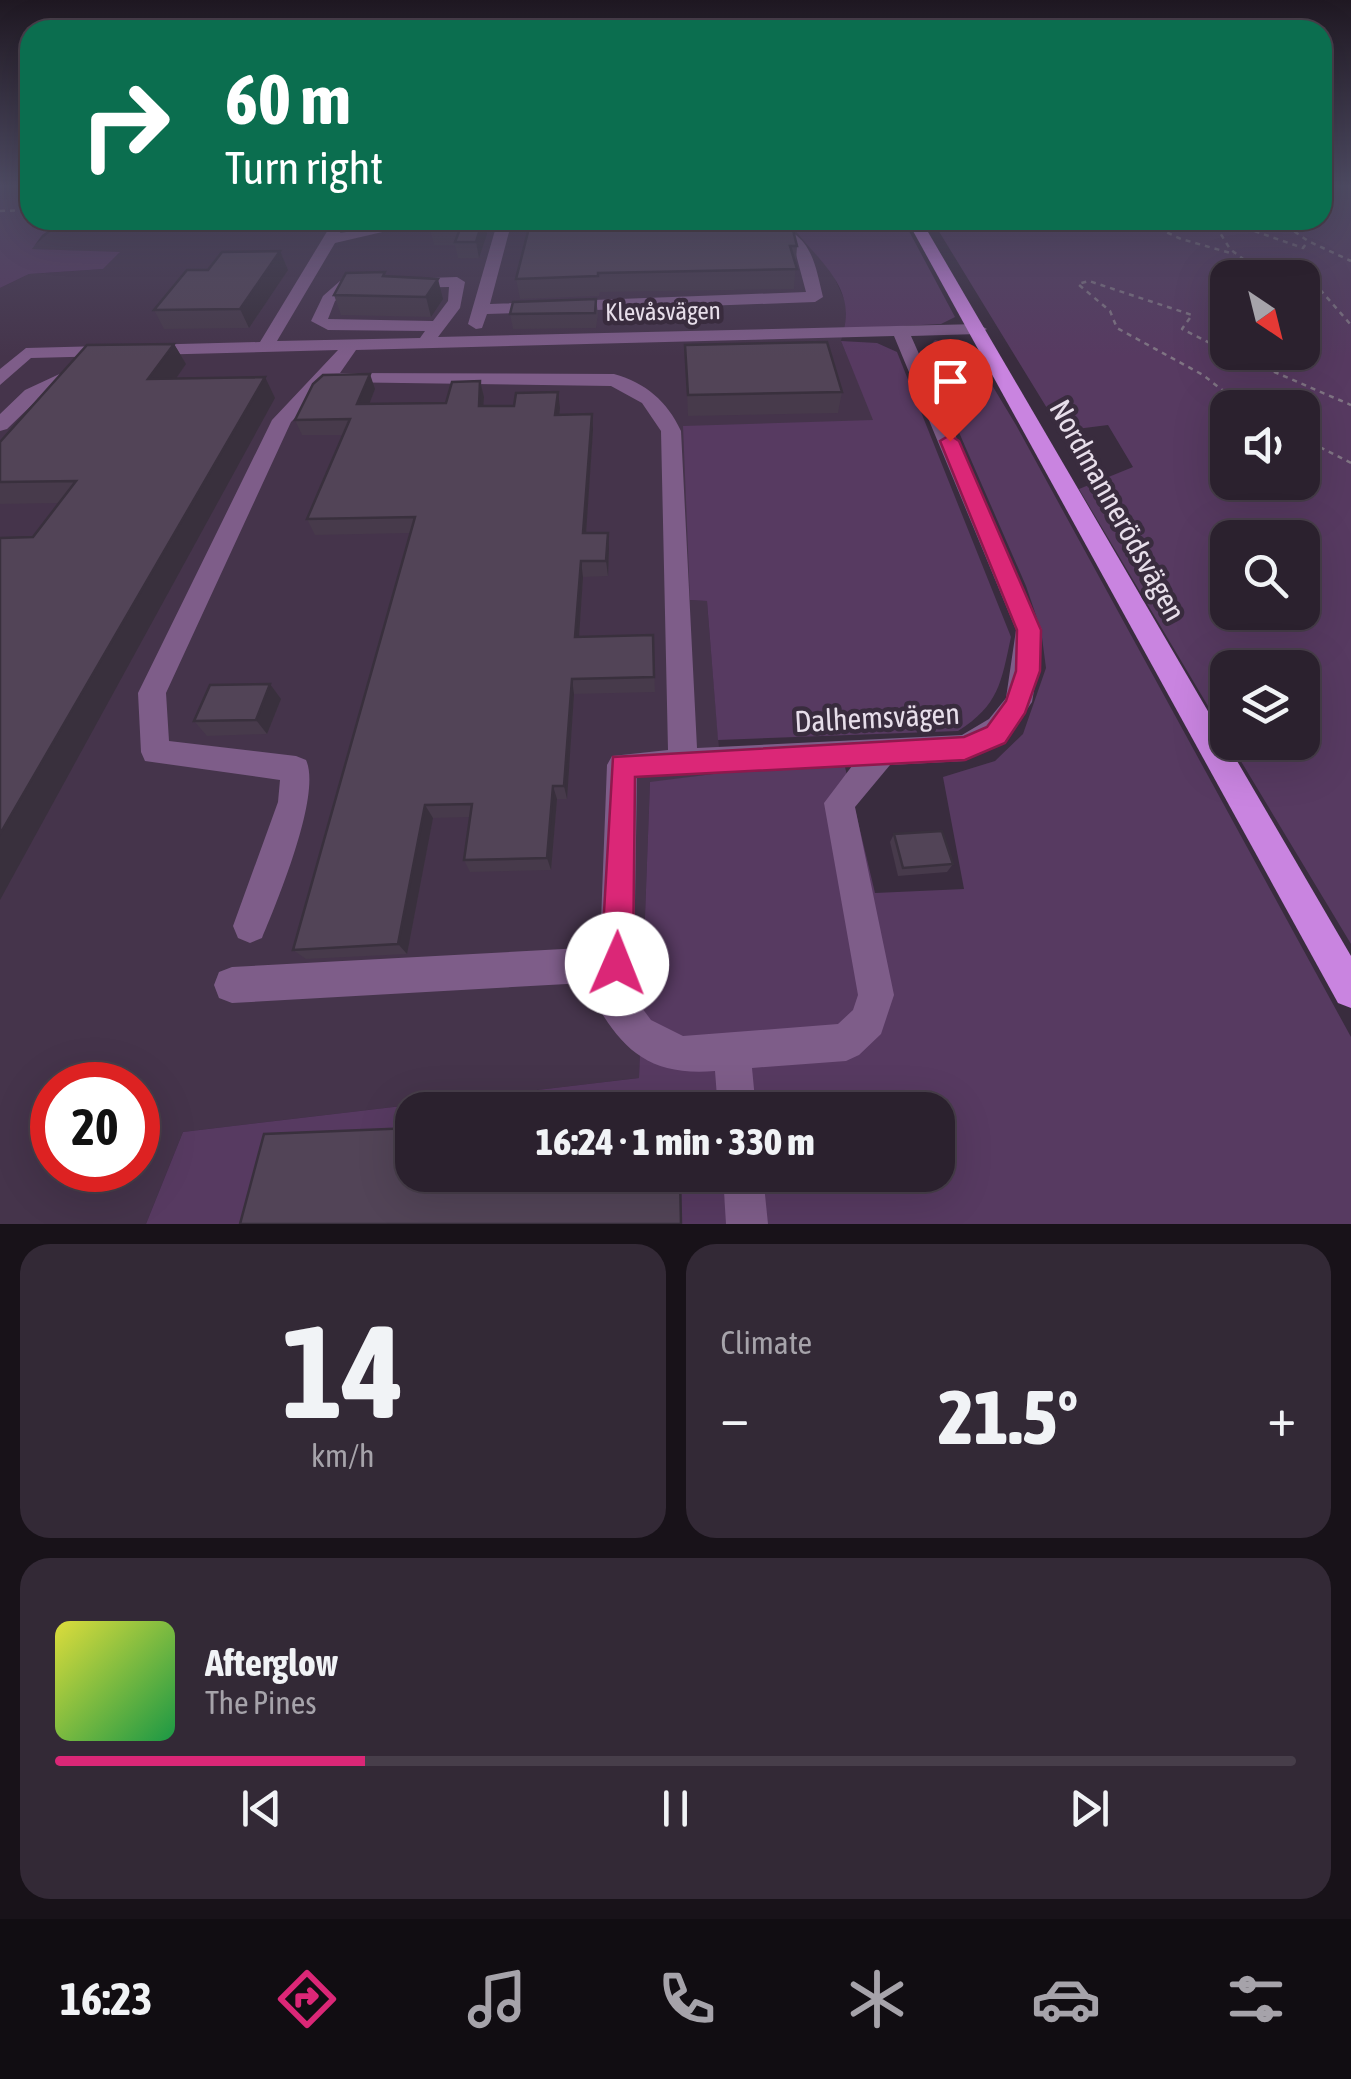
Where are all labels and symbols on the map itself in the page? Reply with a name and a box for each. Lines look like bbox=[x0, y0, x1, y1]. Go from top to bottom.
north arrow bbox=[1210, 260, 1320, 370]
street label: Klevåsvägen bbox=[605, 296, 721, 326]
pin bbox=[908, 339, 993, 442]
street label: Nordmannerödsvägen bbox=[1043, 394, 1193, 626]
street label: Dalhemsvägen bbox=[793, 696, 961, 738]
position arrow bbox=[565, 912, 669, 1016]
speed limit sign: 20 bbox=[30, 1062, 160, 1192]

